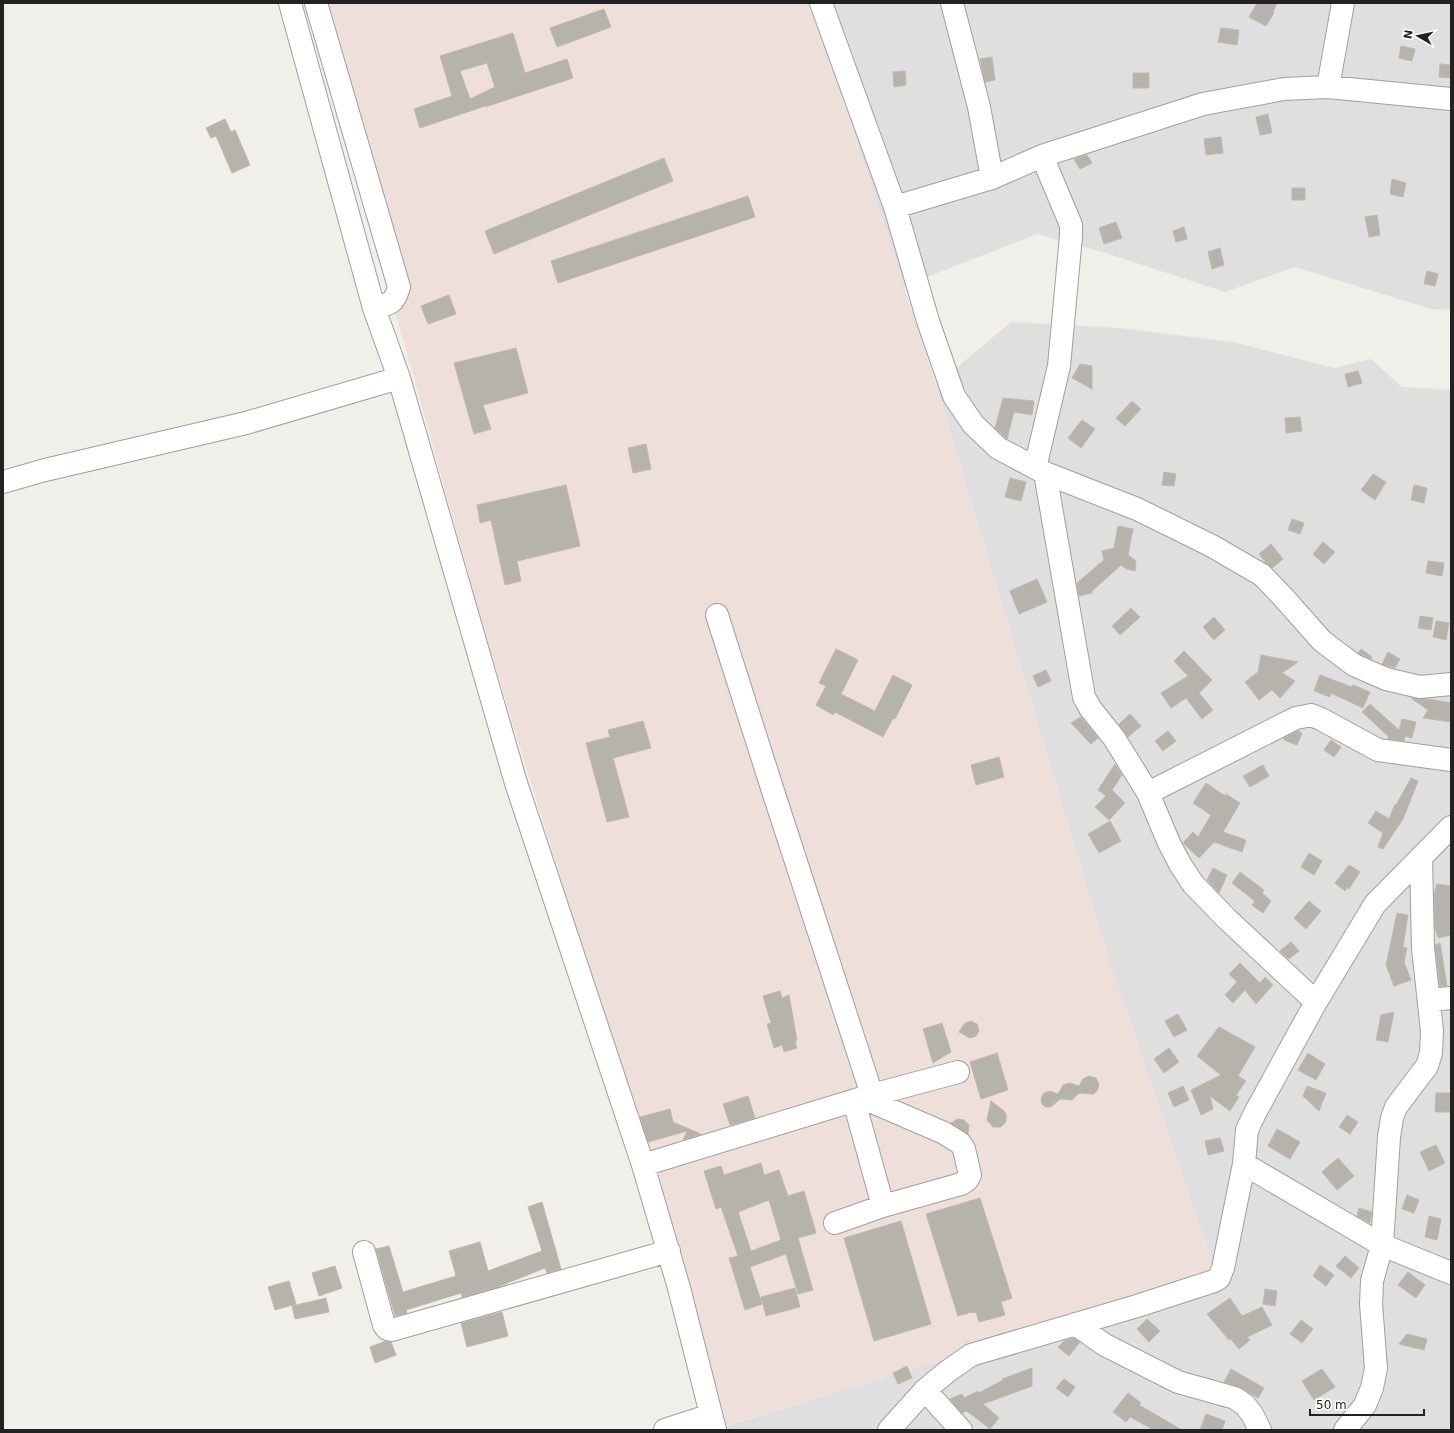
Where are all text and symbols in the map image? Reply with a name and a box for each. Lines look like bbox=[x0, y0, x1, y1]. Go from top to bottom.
north arrow bbox=[1398, 16, 1438, 56]
text: N bbox=[1401, 29, 1416, 40]
scale bar bbox=[1310, 1391, 1424, 1417]
text: 50 m bbox=[1316, 1398, 1347, 1412]

